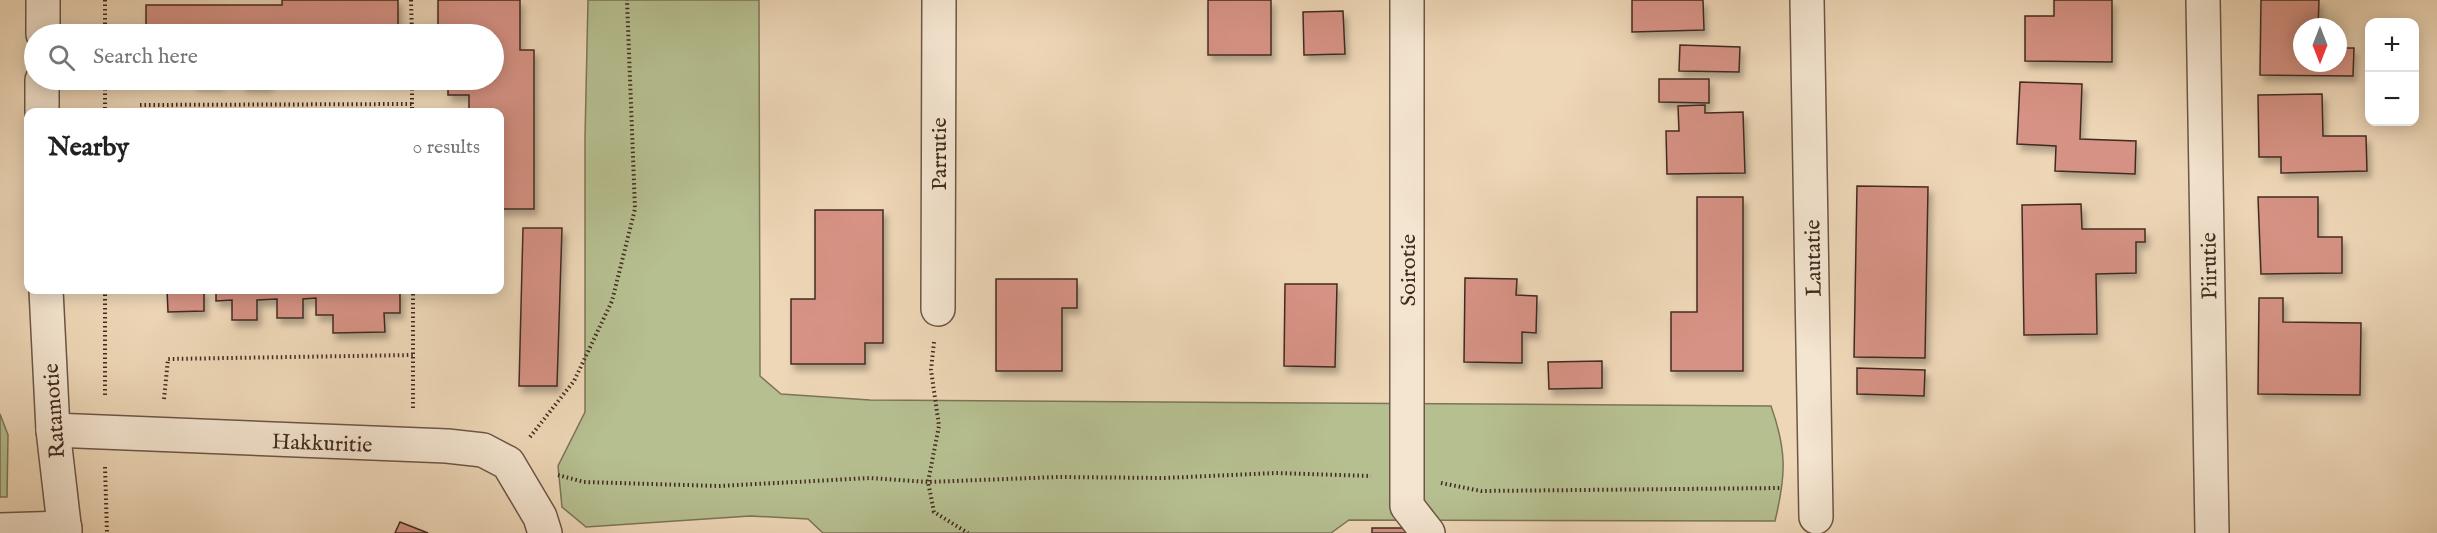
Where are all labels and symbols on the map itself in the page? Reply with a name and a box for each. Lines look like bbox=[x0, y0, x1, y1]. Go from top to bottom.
north arrow bbox=[2293, 18, 2347, 72]
street label: Parrutie bbox=[926, 117, 954, 191]
street label: Lautatie bbox=[1799, 219, 1829, 297]
street label: Piirutie bbox=[2195, 232, 2225, 300]
street label: Soirotie bbox=[1395, 234, 1423, 306]
street label: Ratamotie bbox=[38, 362, 72, 459]
street label: Hakkuritie bbox=[271, 428, 373, 460]

